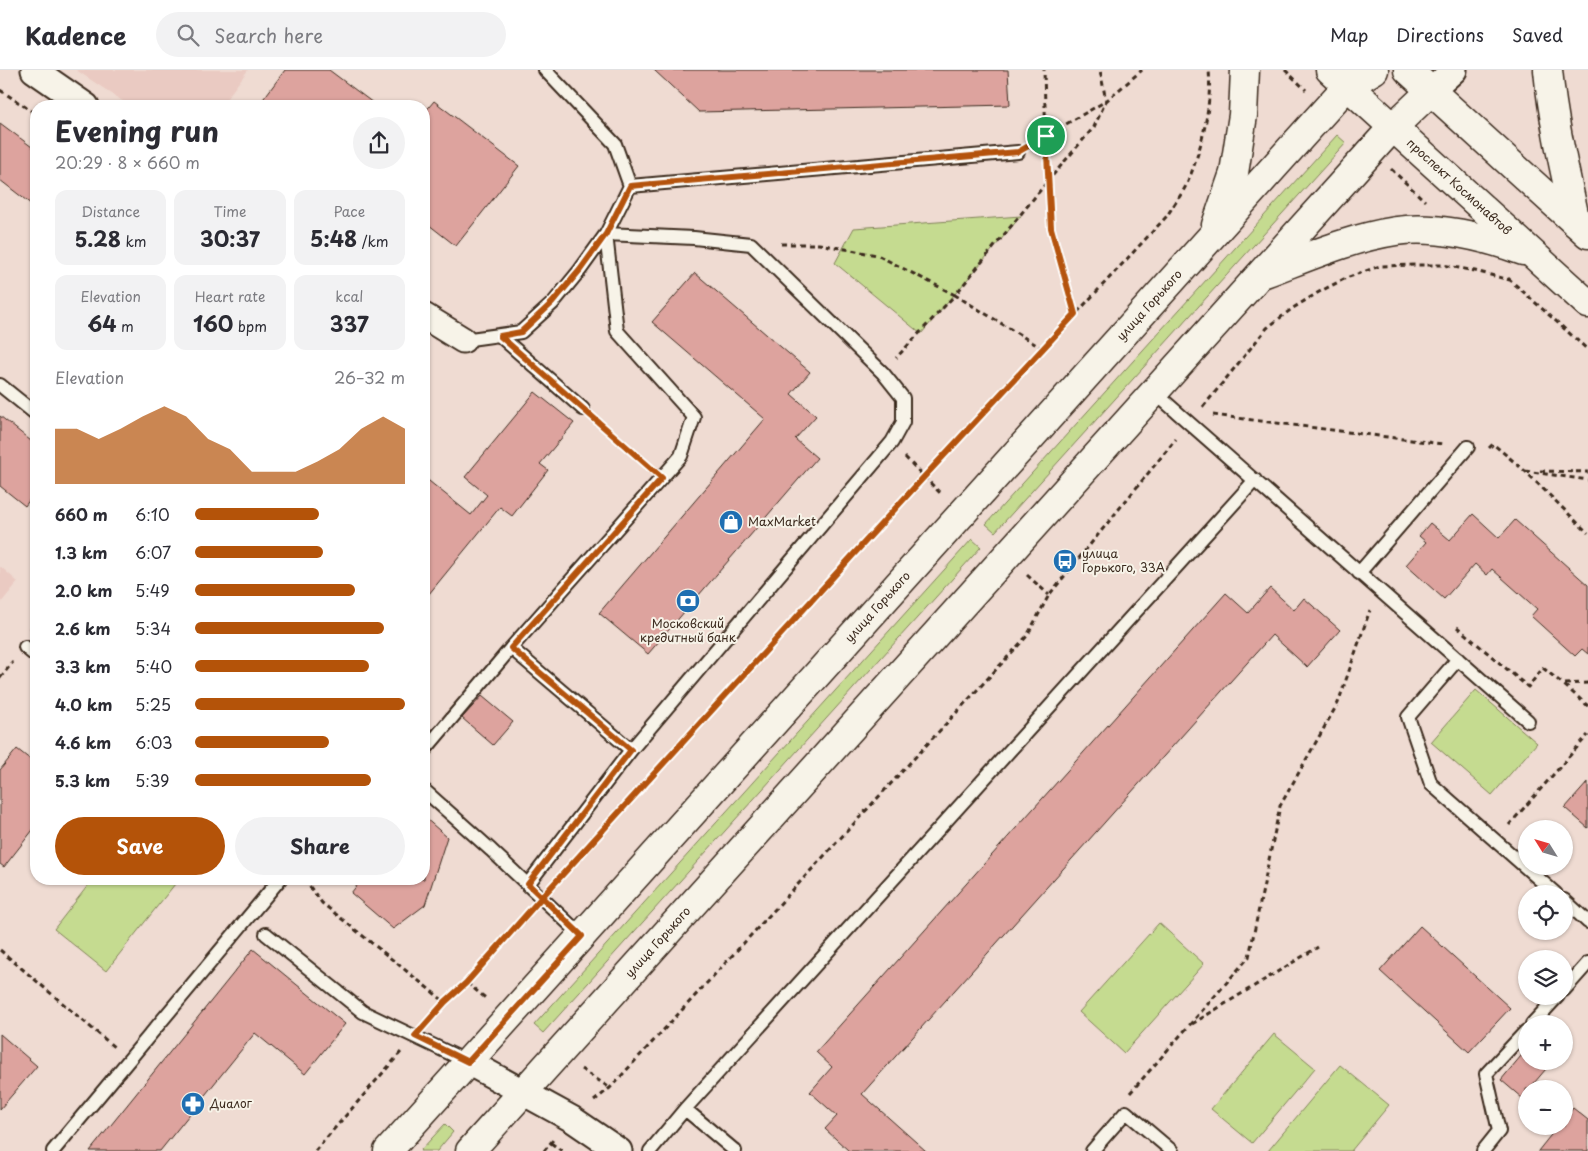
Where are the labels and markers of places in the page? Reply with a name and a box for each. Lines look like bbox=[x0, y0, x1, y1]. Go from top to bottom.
pin bbox=[1025, 115, 1067, 157]
shop icon: MaxMarket bbox=[718, 509, 744, 535]
place label: MaxMarket bbox=[748, 512, 816, 530]
place label: улица Горького, 33А bbox=[1082, 544, 1165, 576]
bus stop icon: улица Горького, 33А bbox=[1052, 548, 1078, 574]
bank icon: Московский кредитный банк bbox=[675, 588, 701, 614]
place label: Московский кредитный банк bbox=[640, 614, 737, 646]
pharmacy icon: Диалог bbox=[180, 1091, 206, 1117]
place label: Диалог bbox=[209, 1094, 253, 1112]

